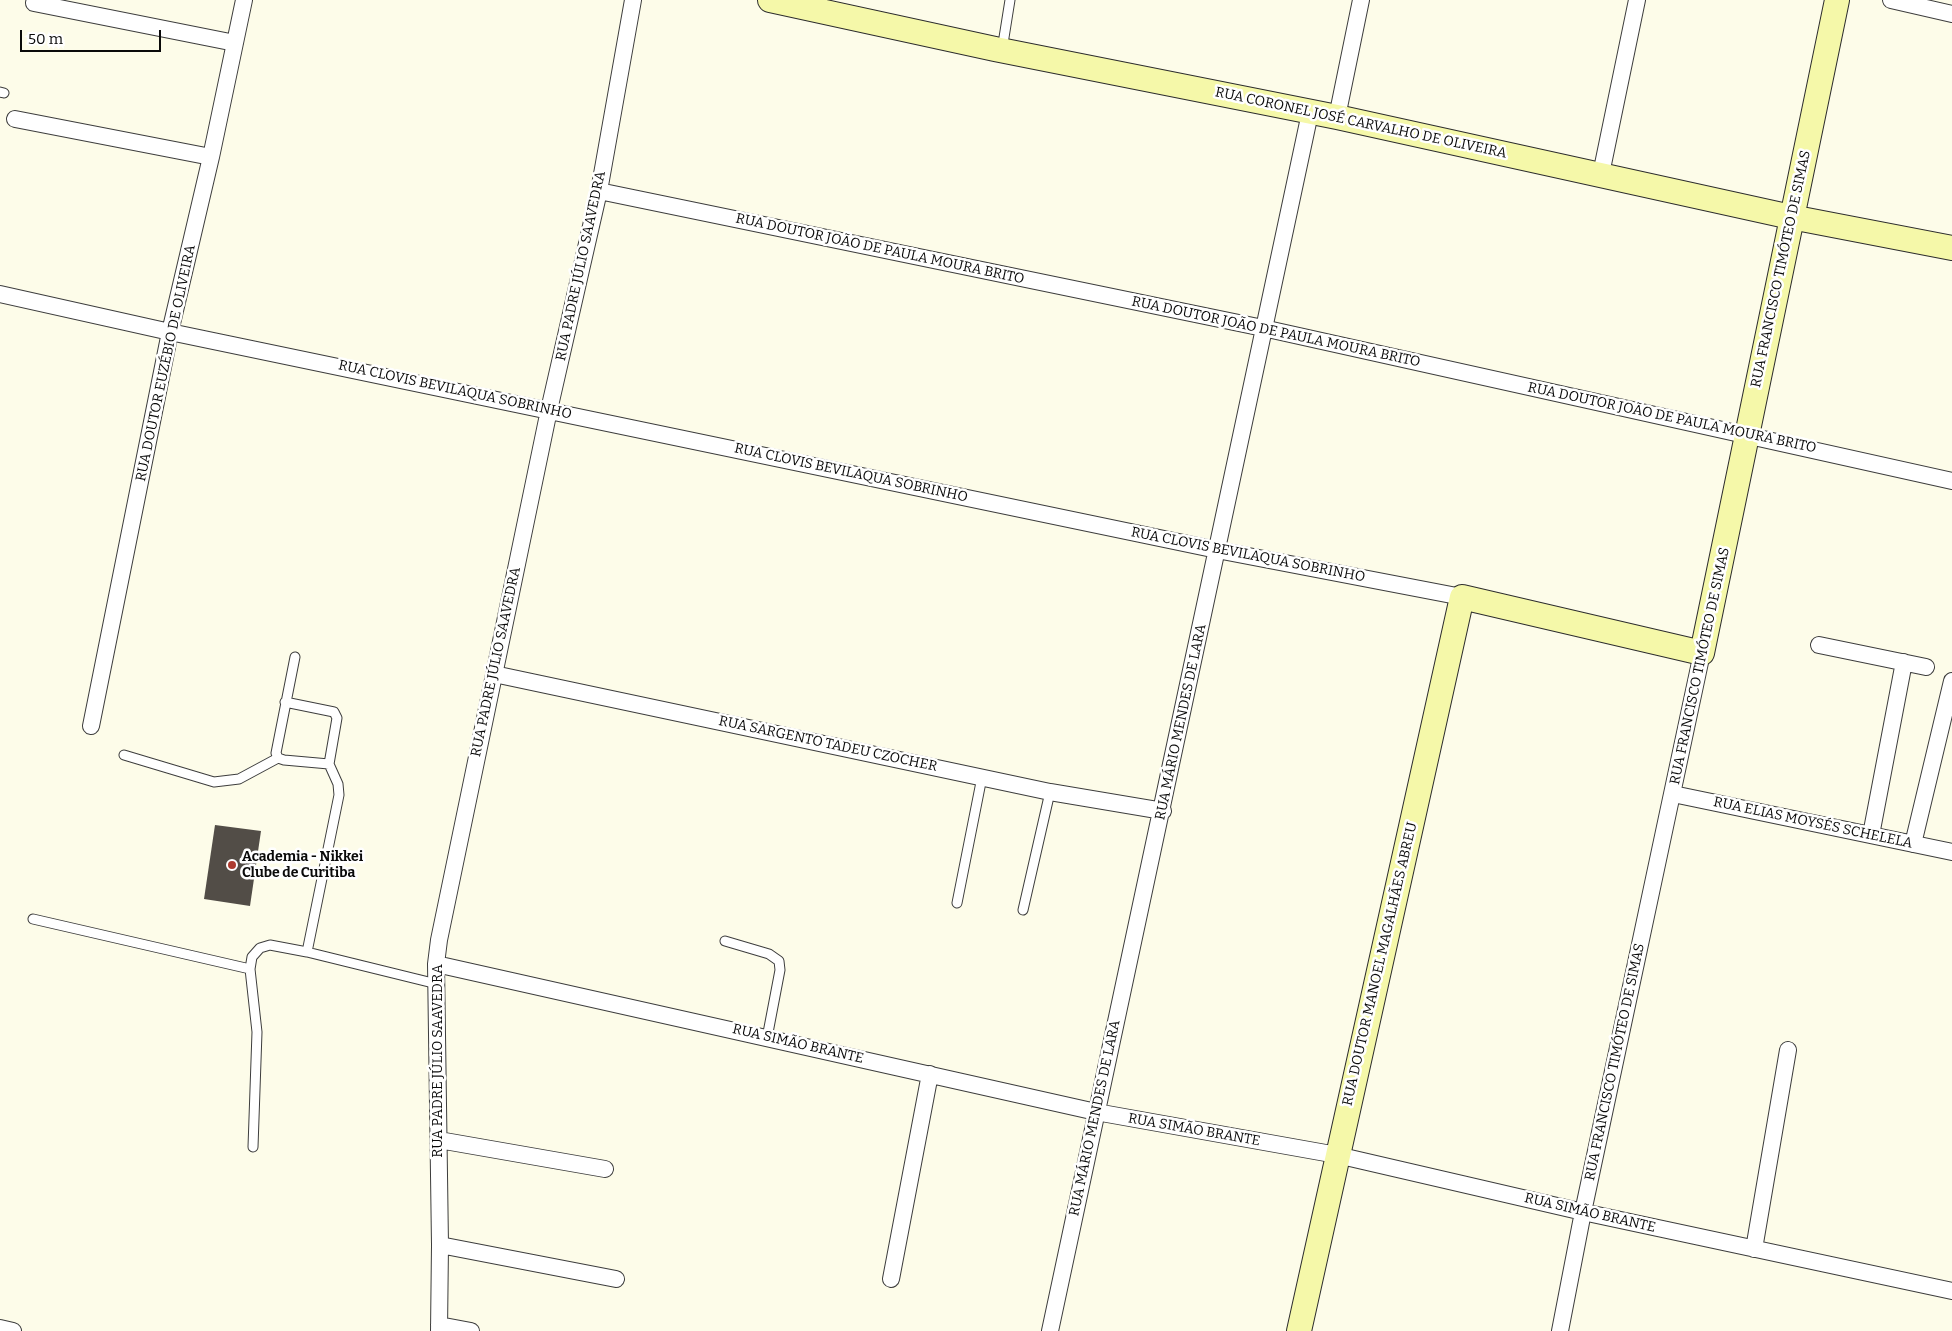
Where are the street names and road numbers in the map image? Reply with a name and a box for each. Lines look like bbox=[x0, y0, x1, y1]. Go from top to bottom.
street label: RUA CORONEL JOSÉ CARVALHO DE OLIVEIRA bbox=[1214, 84, 1508, 162]
street label: RUA FRANCISCO TIMÓTEO DE SIMAS bbox=[1748, 149, 1814, 389]
street label: RUA PADRE JÚLIO SAAVEDRA bbox=[553, 170, 609, 362]
street label: RUA DOUTOR JOÃO DE PAULA MOURA BRITO bbox=[734, 210, 1026, 288]
street label: RUA DOUTOR EUZÉBIO DE OLIVEIRA bbox=[133, 243, 199, 483]
street label: RUA DOUTOR JOÃO DE PAULA MOURA BRITO bbox=[1130, 293, 1422, 371]
street label: RUA CLOVIS BEVILAQUA SOBRINHO bbox=[337, 357, 573, 423]
street label: RUA DOUTOR JOÃO DE PAULA MOURA BRITO bbox=[1526, 379, 1818, 457]
street label: RUA CLOVIS BEVILAQUA SOBRINHO bbox=[733, 440, 969, 506]
street label: RUA CLOVIS BEVILAQUA SOBRINHO bbox=[1130, 524, 1366, 586]
street label: RUA FRANCISCO TIMÓTEO DE SIMAS bbox=[1667, 546, 1733, 786]
street label: RUA PADRE JÚLIO SAAVEDRA bbox=[468, 566, 524, 758]
street label: RUA MÁRIO MENDES DE LARA bbox=[1152, 622, 1210, 822]
street label: RUA SARGENTO TADEU CZOCHER bbox=[717, 713, 939, 775]
street label: RUA ELIAS MOYSÉS SCHELELA bbox=[1712, 794, 1914, 852]
street label: RUA DOUTOR MANOEL MAGALHÃES ABREU bbox=[1339, 821, 1421, 1107]
street label: RUA FRANCISCO TIMÓTEO DE SIMAS bbox=[1582, 942, 1648, 1182]
street label: RUA PADRE JÚLIO SAAVEDRA bbox=[430, 964, 446, 1158]
street label: RUA MÁRIO MENDES DE LARA bbox=[1066, 1018, 1124, 1218]
street label: RUA SIMÃO BRANTE bbox=[731, 1021, 865, 1067]
street label: RUA SIMÃO BRANTE bbox=[1127, 1110, 1261, 1150]
street label: RUA SIMÃO BRANTE bbox=[1523, 1190, 1657, 1236]

